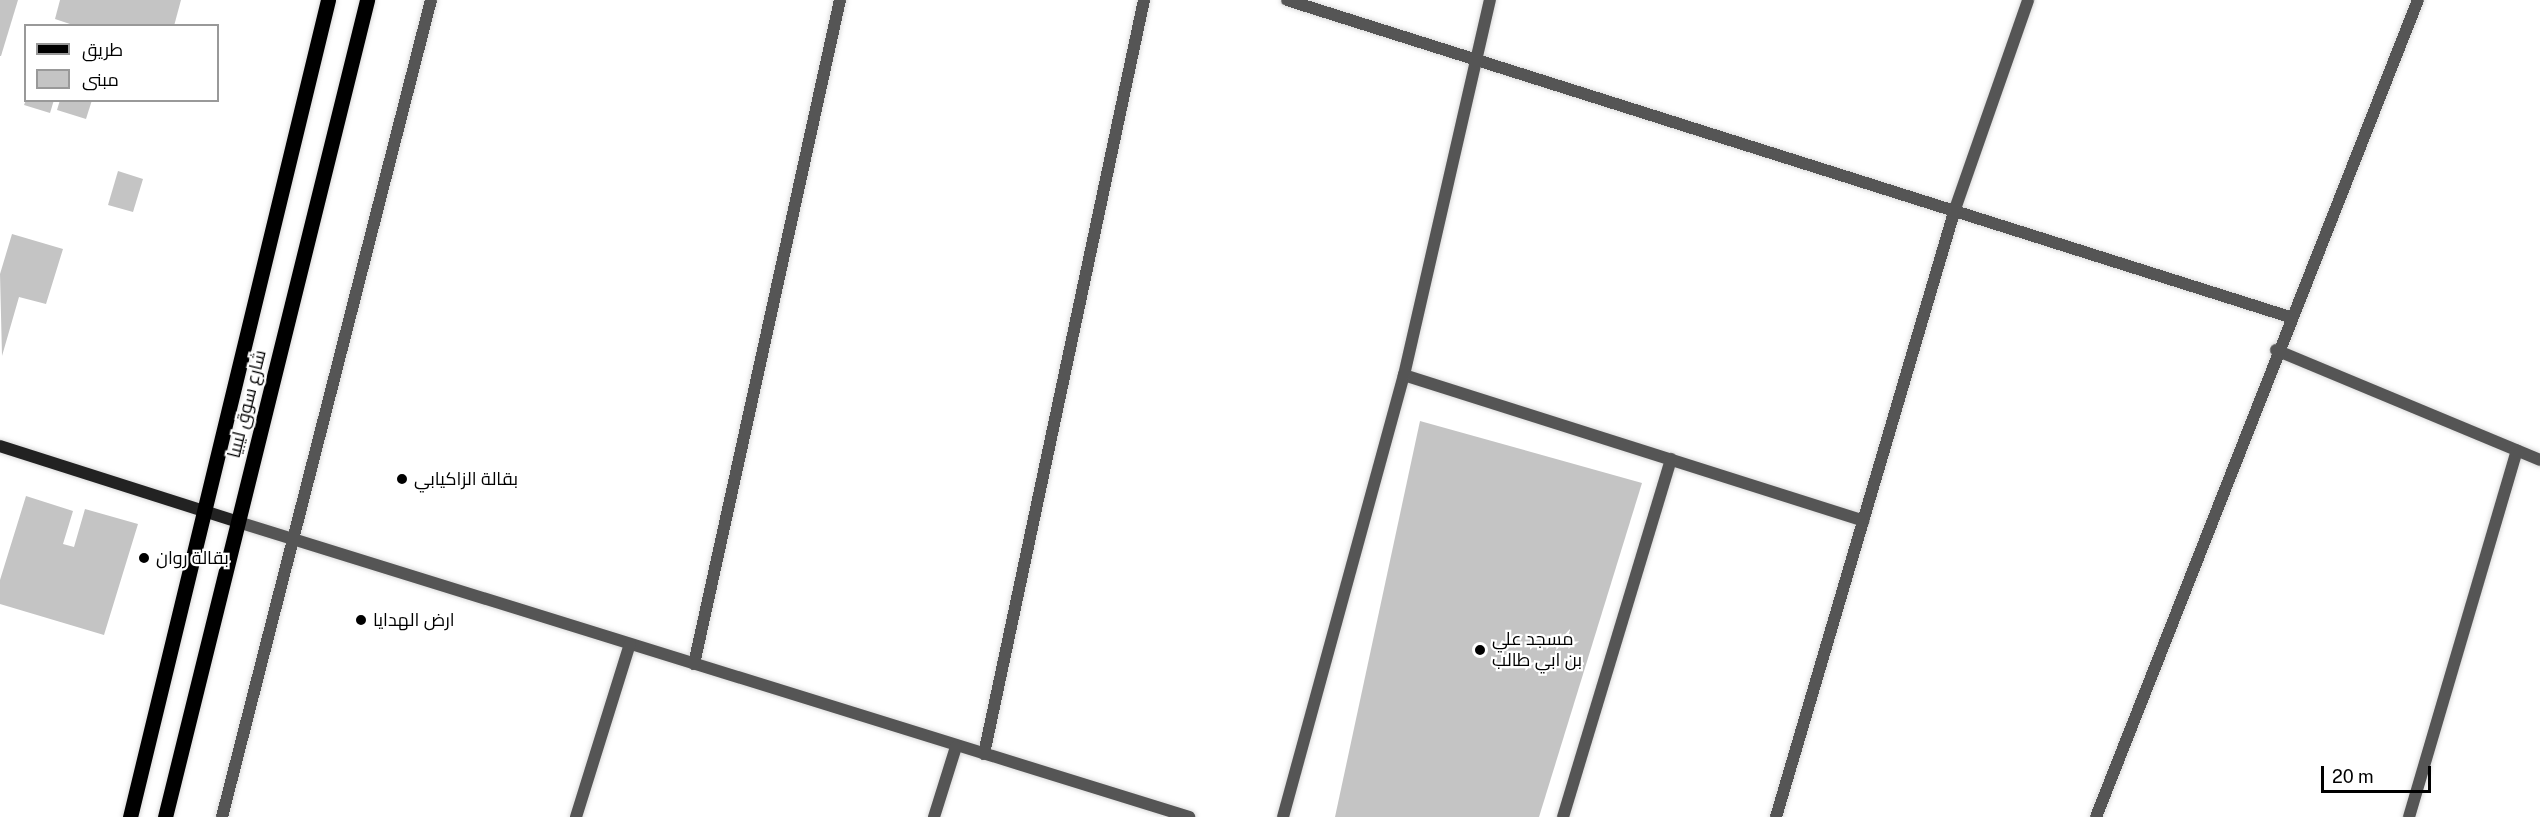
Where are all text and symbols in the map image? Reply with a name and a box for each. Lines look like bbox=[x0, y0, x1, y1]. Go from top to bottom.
legend bbox=[24, 24, 219, 102]
text: طريق bbox=[82, 39, 123, 60]
text: مبنى bbox=[82, 69, 119, 90]
street label: شارع سوق ليبيا bbox=[223, 348, 271, 460]
place label: بقالة الزاكيابي bbox=[414, 468, 518, 490]
marker: بقالة الزاكيابي bbox=[395, 472, 409, 486]
place label: بقالة روان bbox=[156, 547, 229, 569]
marker: بقالة روان bbox=[137, 551, 151, 565]
place label: ارض الهدايا bbox=[373, 609, 455, 631]
marker: ارض الهدايا bbox=[354, 613, 368, 627]
place label: مسجد علي بن ابي طالب bbox=[1492, 629, 1582, 672]
marker: مسجد علي بن ابي طالب bbox=[1473, 643, 1487, 657]
scale bar bbox=[2324, 754, 2434, 792]
text: 20 m bbox=[2332, 766, 2374, 787]

